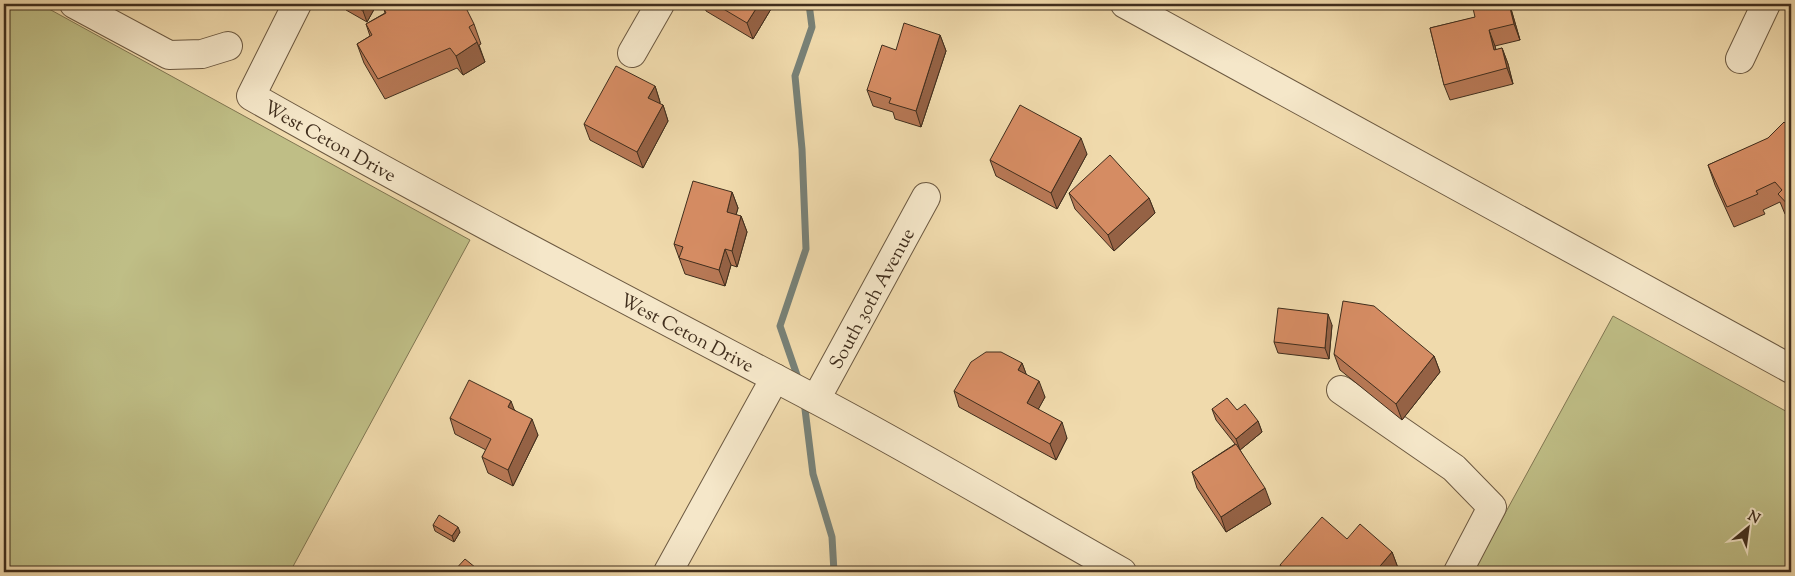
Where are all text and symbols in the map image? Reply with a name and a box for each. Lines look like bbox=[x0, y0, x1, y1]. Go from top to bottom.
street label: West Ceton Drive bbox=[258, 95, 401, 190]
street label: South 30th Avenue bbox=[824, 224, 923, 375]
street label: West Ceton Drive bbox=[615, 288, 758, 381]
north arrow bbox=[1722, 504, 1772, 554]
text: N bbox=[1744, 507, 1763, 530]

